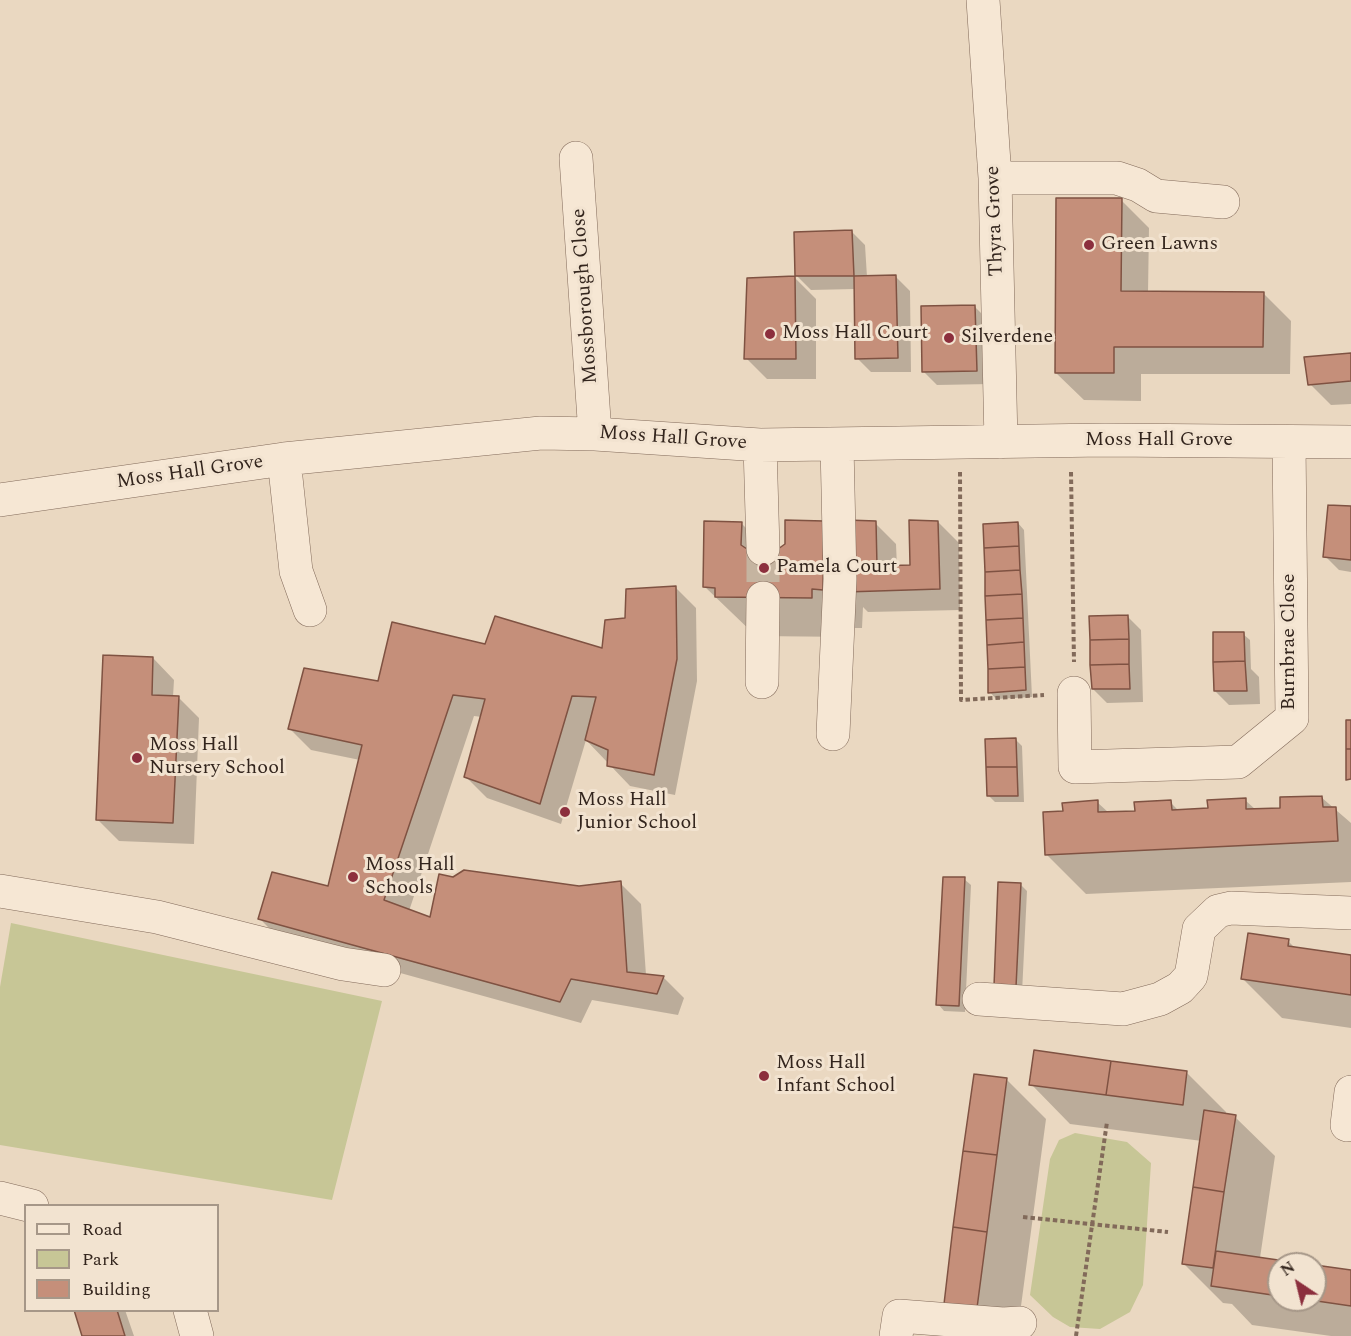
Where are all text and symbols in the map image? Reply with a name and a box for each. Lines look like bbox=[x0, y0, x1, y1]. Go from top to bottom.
street label: Thyra Grove bbox=[982, 165, 1010, 277]
street label: Mossborough Close bbox=[568, 207, 604, 385]
place label: Green Lawns bbox=[1101, 233, 1218, 257]
marker: Green Lawns bbox=[1082, 238, 1096, 252]
place label: Moss Hall Court bbox=[782, 322, 928, 346]
place label: Silverdene bbox=[961, 326, 1053, 350]
marker: Moss Hall Court bbox=[763, 327, 777, 341]
marker: Silverdene bbox=[942, 331, 956, 345]
street label: Moss Hall Grove bbox=[598, 422, 748, 456]
street label: Moss Hall Grove bbox=[1085, 429, 1233, 453]
street label: Moss Hall Grove bbox=[115, 451, 265, 495]
place label: Pamela Court bbox=[776, 556, 897, 580]
marker: Pamela Court bbox=[757, 561, 771, 575]
street label: Burnbrae Close bbox=[1278, 573, 1302, 711]
place label: Moss Hall Nursery School bbox=[149, 734, 285, 781]
marker: Moss Hall Nursery School bbox=[130, 751, 144, 765]
place label: Moss Hall Junior School bbox=[577, 789, 697, 836]
marker: Moss Hall Junior School bbox=[558, 805, 572, 819]
place label: Moss Hall Schools bbox=[365, 854, 455, 901]
marker: Moss Hall Schools bbox=[346, 870, 360, 884]
place label: Moss Hall Infant School bbox=[776, 1052, 895, 1099]
marker: Moss Hall Infant School bbox=[757, 1069, 771, 1083]
legend bbox=[24, 1204, 219, 1312]
text: Road bbox=[82, 1216, 123, 1243]
text: Park bbox=[82, 1246, 119, 1273]
north arrow bbox=[1267, 1252, 1327, 1312]
text: N bbox=[1276, 1255, 1300, 1282]
text: Building bbox=[82, 1276, 151, 1303]

